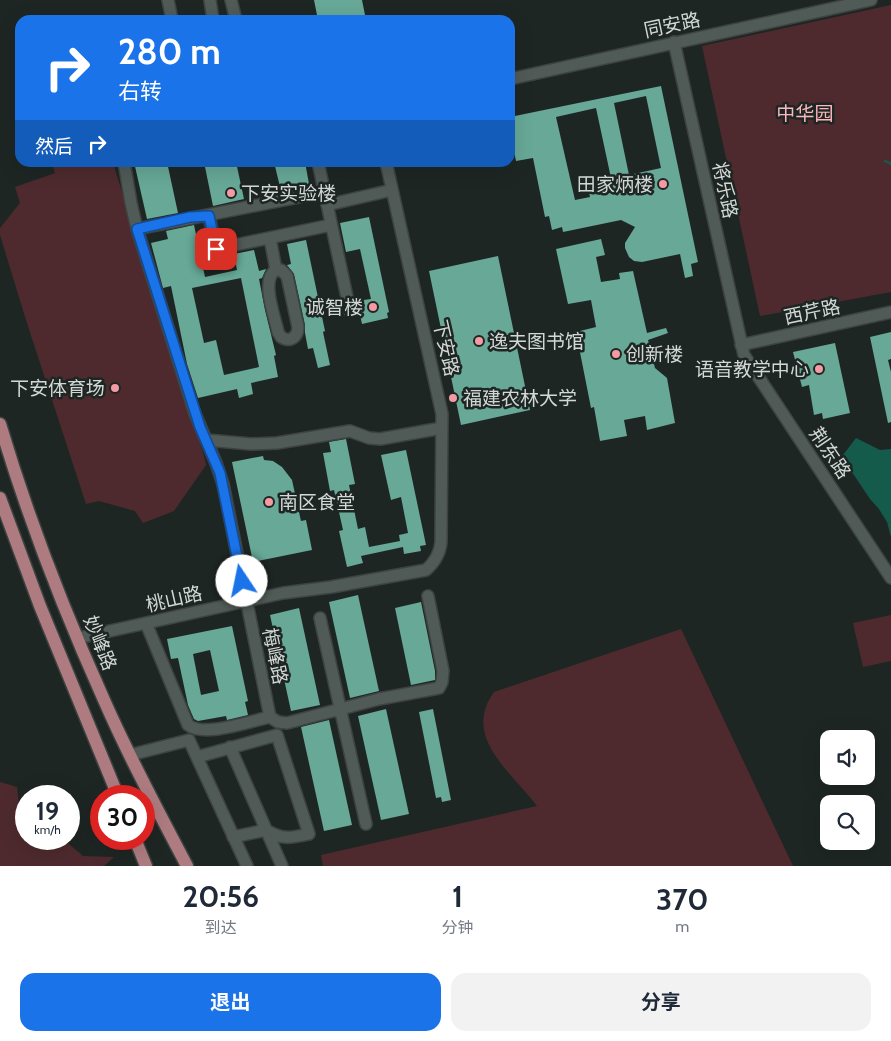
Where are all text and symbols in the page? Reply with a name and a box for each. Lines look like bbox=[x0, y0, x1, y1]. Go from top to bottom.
street label: 同安路 bbox=[642, 8, 702, 42]
text: 280 m bbox=[118, 30, 221, 73]
icon: right bbox=[35, 35, 100, 100]
text: 右转 bbox=[118, 78, 162, 105]
park label: 中华园 bbox=[776, 102, 834, 125]
icon: right bbox=[83, 130, 111, 158]
text: 然后 bbox=[35, 135, 73, 158]
street label: 将乐路 bbox=[708, 160, 742, 220]
place label: 田家炳楼 bbox=[577, 173, 653, 196]
marker: 田家炳楼 bbox=[657, 178, 669, 190]
place label: 下安实验楼 bbox=[241, 182, 336, 205]
marker: 下安实验楼 bbox=[225, 187, 237, 199]
pin bbox=[195, 228, 237, 270]
icon: arrive bbox=[202, 235, 230, 263]
street label: 西芹路 bbox=[782, 295, 842, 329]
place label: 诚智楼 bbox=[306, 296, 363, 319]
marker: 诚智楼 bbox=[367, 301, 379, 313]
street label: 下安路 bbox=[428, 318, 464, 378]
place label: 逸夫图书馆 bbox=[489, 330, 584, 353]
marker: 逸夫图书馆 bbox=[473, 335, 485, 347]
place label: 创新楼 bbox=[626, 343, 683, 366]
marker: 创新楼 bbox=[610, 348, 622, 360]
place label: 语音教学中心 bbox=[695, 358, 809, 381]
marker: 语音教学中心 bbox=[813, 363, 825, 375]
place label: 下安体育场 bbox=[10, 377, 105, 400]
marker: 下安体育场 bbox=[109, 382, 121, 394]
place label: 福建农林大学 bbox=[463, 387, 577, 410]
marker: 福建农林大学 bbox=[447, 392, 459, 404]
street label: 荆东路 bbox=[805, 423, 855, 483]
place label: 南区食堂 bbox=[279, 491, 355, 514]
marker: 南区食堂 bbox=[263, 496, 275, 508]
position arrow bbox=[215, 554, 267, 606]
street label: 桃山路 bbox=[144, 581, 204, 617]
street label: 妙峰路 bbox=[79, 612, 121, 674]
street label: 梅峰路 bbox=[258, 626, 292, 686]
map controls bbox=[820, 730, 875, 850]
button: sound bbox=[820, 730, 875, 785]
speed limit sign: 30 bbox=[90, 785, 155, 850]
button: search bbox=[820, 795, 875, 850]
text: 19 bbox=[36, 796, 59, 826]
text: km/h bbox=[34, 822, 61, 837]
text: 20:56 bbox=[182, 878, 259, 915]
text: 1 bbox=[452, 878, 463, 915]
text: 370 bbox=[656, 881, 709, 918]
text: m bbox=[675, 917, 689, 936]
text: 到达 bbox=[205, 918, 237, 937]
text: 分钟 bbox=[442, 918, 474, 937]
button: 退出 bbox=[20, 973, 441, 1031]
button: 分享 bbox=[451, 973, 871, 1031]

